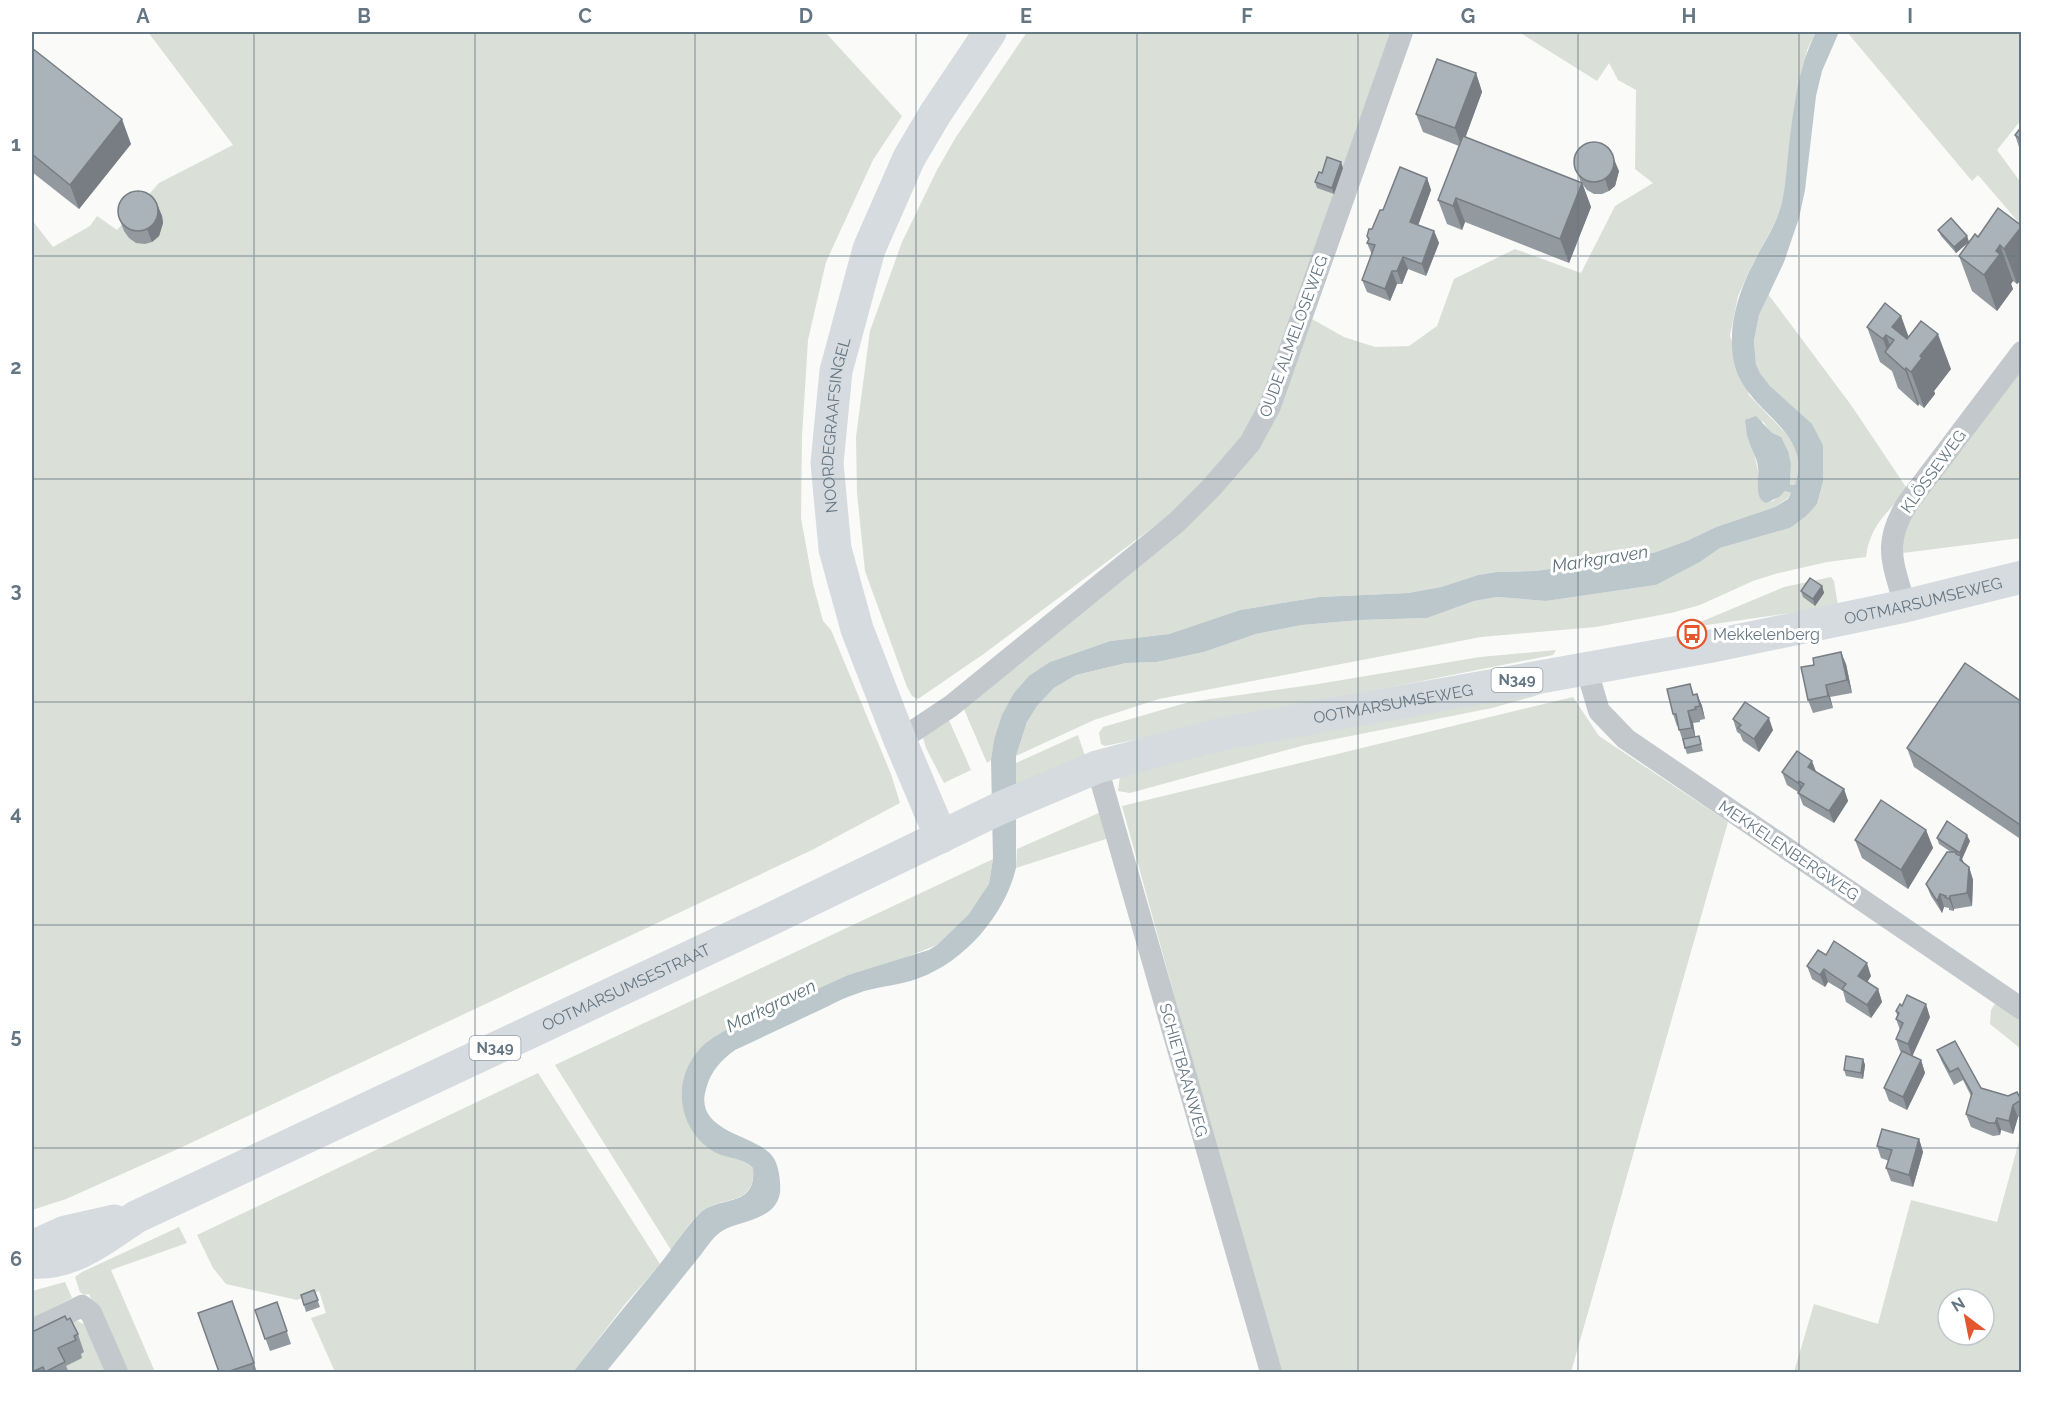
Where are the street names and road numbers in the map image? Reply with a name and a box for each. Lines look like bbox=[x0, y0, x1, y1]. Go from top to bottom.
street label: OUDE ALMELOSEWEG bbox=[1255, 253, 1332, 420]
street label: NOORDEGRAAFSINGEL bbox=[818, 335, 855, 514]
street label: KLÖSSEWEG bbox=[1896, 425, 1970, 517]
street label: OOTMARSUMSEWEG bbox=[1842, 573, 2004, 628]
road number: N349 bbox=[1492, 668, 1543, 692]
street label: OOTMARSUMSEWEG bbox=[1312, 680, 1474, 728]
street label: MEKKELENBERGWEG bbox=[1715, 796, 1863, 904]
street label: OOTMARSUMSESTRAAT bbox=[539, 940, 714, 1035]
street label: SCHIETBAANWEG bbox=[1155, 1001, 1212, 1139]
road number: N349 bbox=[470, 1036, 520, 1060]

